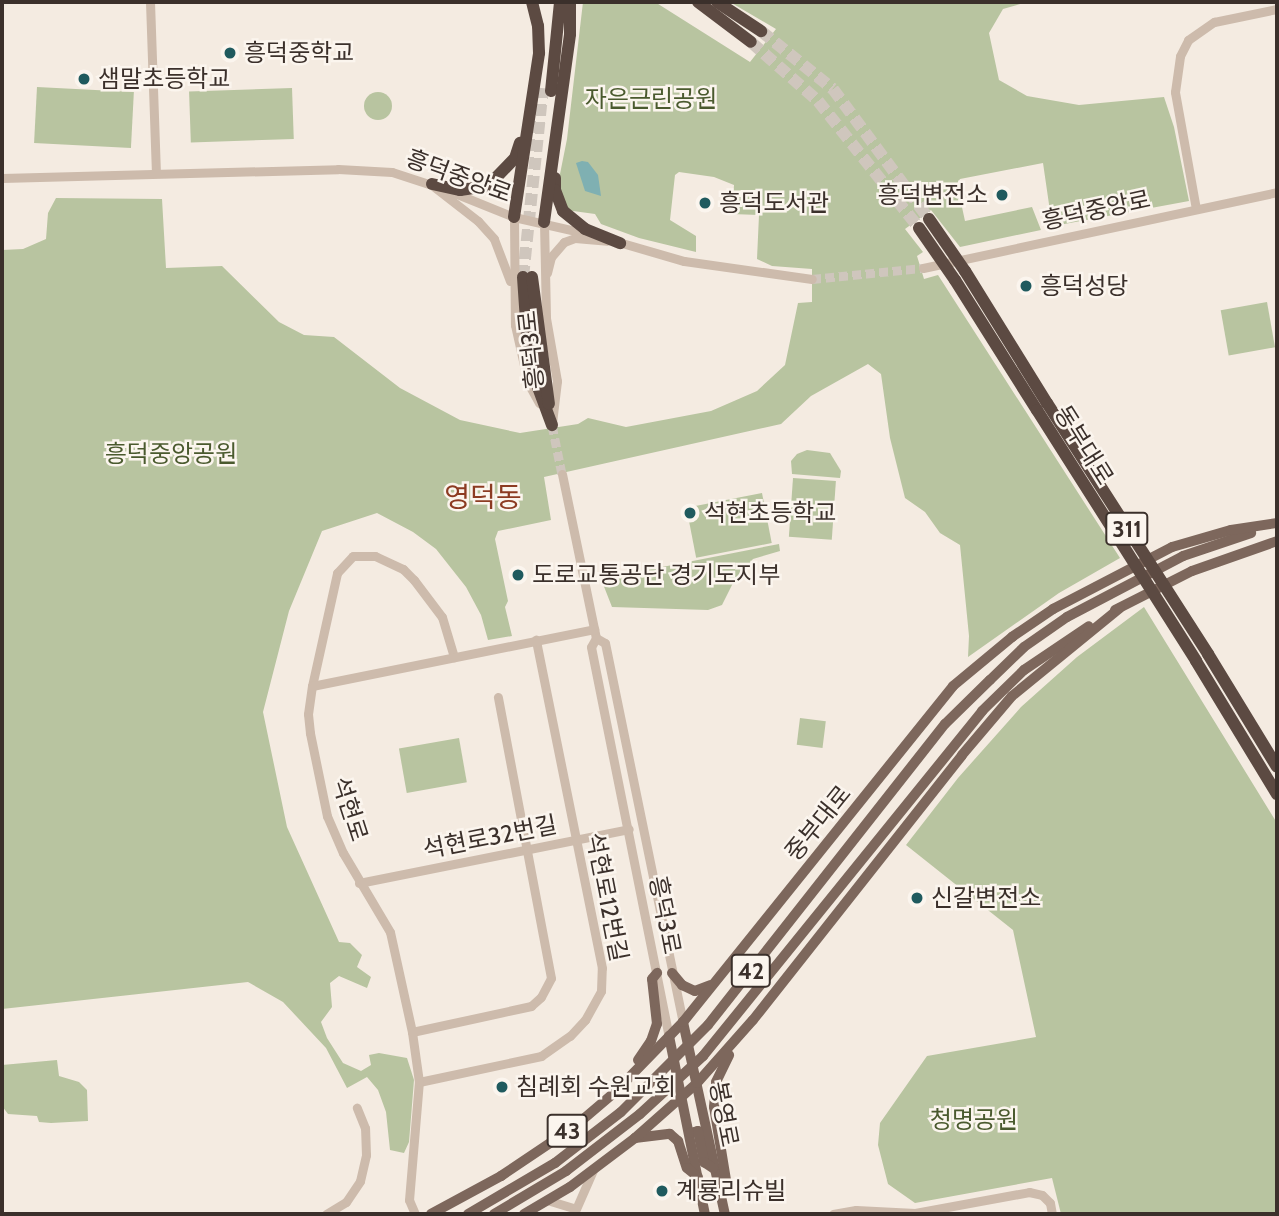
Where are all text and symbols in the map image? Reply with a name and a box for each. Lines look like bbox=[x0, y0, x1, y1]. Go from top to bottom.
place label: 흥덕중학교 bbox=[244, 39, 354, 67]
marker: 흥덕중학교 bbox=[222, 45, 238, 61]
place label: 샘말초등학교 bbox=[98, 65, 230, 93]
marker: 샘말초등학교 bbox=[76, 71, 92, 87]
park label: 자은근린공원 bbox=[585, 85, 717, 113]
street label: 흥덕중앙로 bbox=[402, 144, 516, 208]
place label: 흥덕변전소 bbox=[878, 181, 988, 209]
street label: 흥덕중앙로 bbox=[1039, 184, 1153, 236]
marker: 흥덕변전소 bbox=[994, 187, 1010, 203]
place label: 흥덕도서관 bbox=[719, 189, 829, 217]
marker: 흥덕도서관 bbox=[697, 195, 713, 211]
place label: 흥덕성당 bbox=[1040, 272, 1128, 300]
marker: 흥덕성당 bbox=[1018, 278, 1034, 294]
street label: 흥덕3로 bbox=[513, 309, 549, 391]
street label: 동부대로 bbox=[1048, 400, 1120, 490]
park label: 흥덕중앙공원 bbox=[105, 440, 237, 468]
district label: 영덕동 bbox=[444, 480, 522, 514]
place label: 석현초등학교 bbox=[704, 499, 836, 527]
marker: 석현초등학교 bbox=[682, 505, 698, 521]
road number: 311 bbox=[1104, 509, 1150, 548]
place label: 도로교통공단 경기도지부 bbox=[532, 561, 780, 589]
marker: 도로교통공단 경기도지부 bbox=[510, 567, 526, 583]
street label: 석현로 bbox=[326, 773, 374, 845]
street label: 중부대로 bbox=[779, 780, 857, 866]
street label: 석현로32번길 bbox=[421, 810, 559, 864]
street label: 석현로12번길 bbox=[580, 830, 634, 964]
street label: 흥덕3로 bbox=[643, 873, 687, 957]
place label: 신갈변전소 bbox=[931, 884, 1041, 912]
marker: 신갈변전소 bbox=[909, 890, 925, 906]
road number: 42 bbox=[730, 952, 772, 990]
place label: 침례회 수원교회 bbox=[516, 1073, 676, 1101]
marker: 침례회 수원교회 bbox=[494, 1079, 510, 1095]
street label: 봉영로 bbox=[704, 1079, 744, 1149]
park label: 청명공원 bbox=[930, 1106, 1018, 1134]
road number: 43 bbox=[546, 1112, 588, 1150]
place label: 계룡리슈빌 bbox=[676, 1177, 786, 1205]
marker: 계룡리슈빌 bbox=[654, 1183, 670, 1199]

